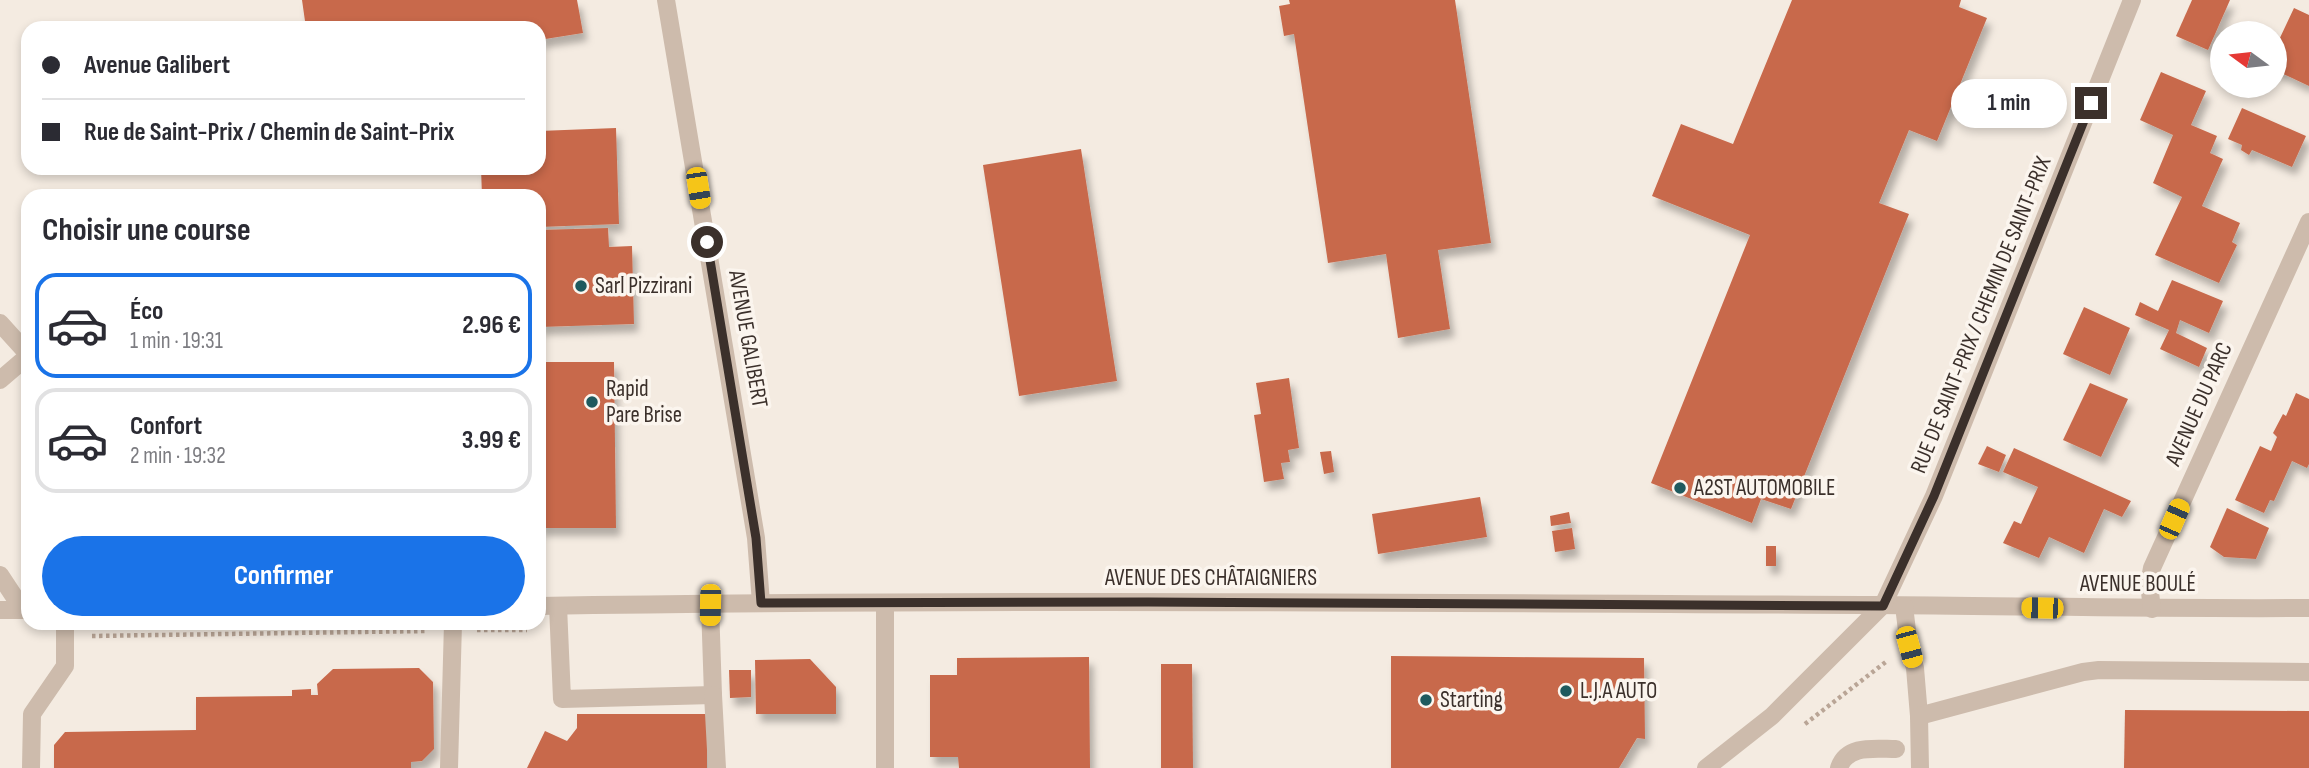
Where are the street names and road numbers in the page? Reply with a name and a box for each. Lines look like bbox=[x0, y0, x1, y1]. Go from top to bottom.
street label: RUE DE SAINT-PRIX / CHEMIN DE SAINT-PRIX bbox=[1905, 152, 2058, 477]
street label: AVENUE GALIBERT bbox=[722, 267, 774, 410]
street label: AVENUE DU PARC bbox=[2159, 338, 2239, 471]
street label: AVENUE DES CHÂTAIGNIERS bbox=[1104, 564, 1317, 592]
street label: AVENUE BOULÉ bbox=[2079, 570, 2196, 598]

